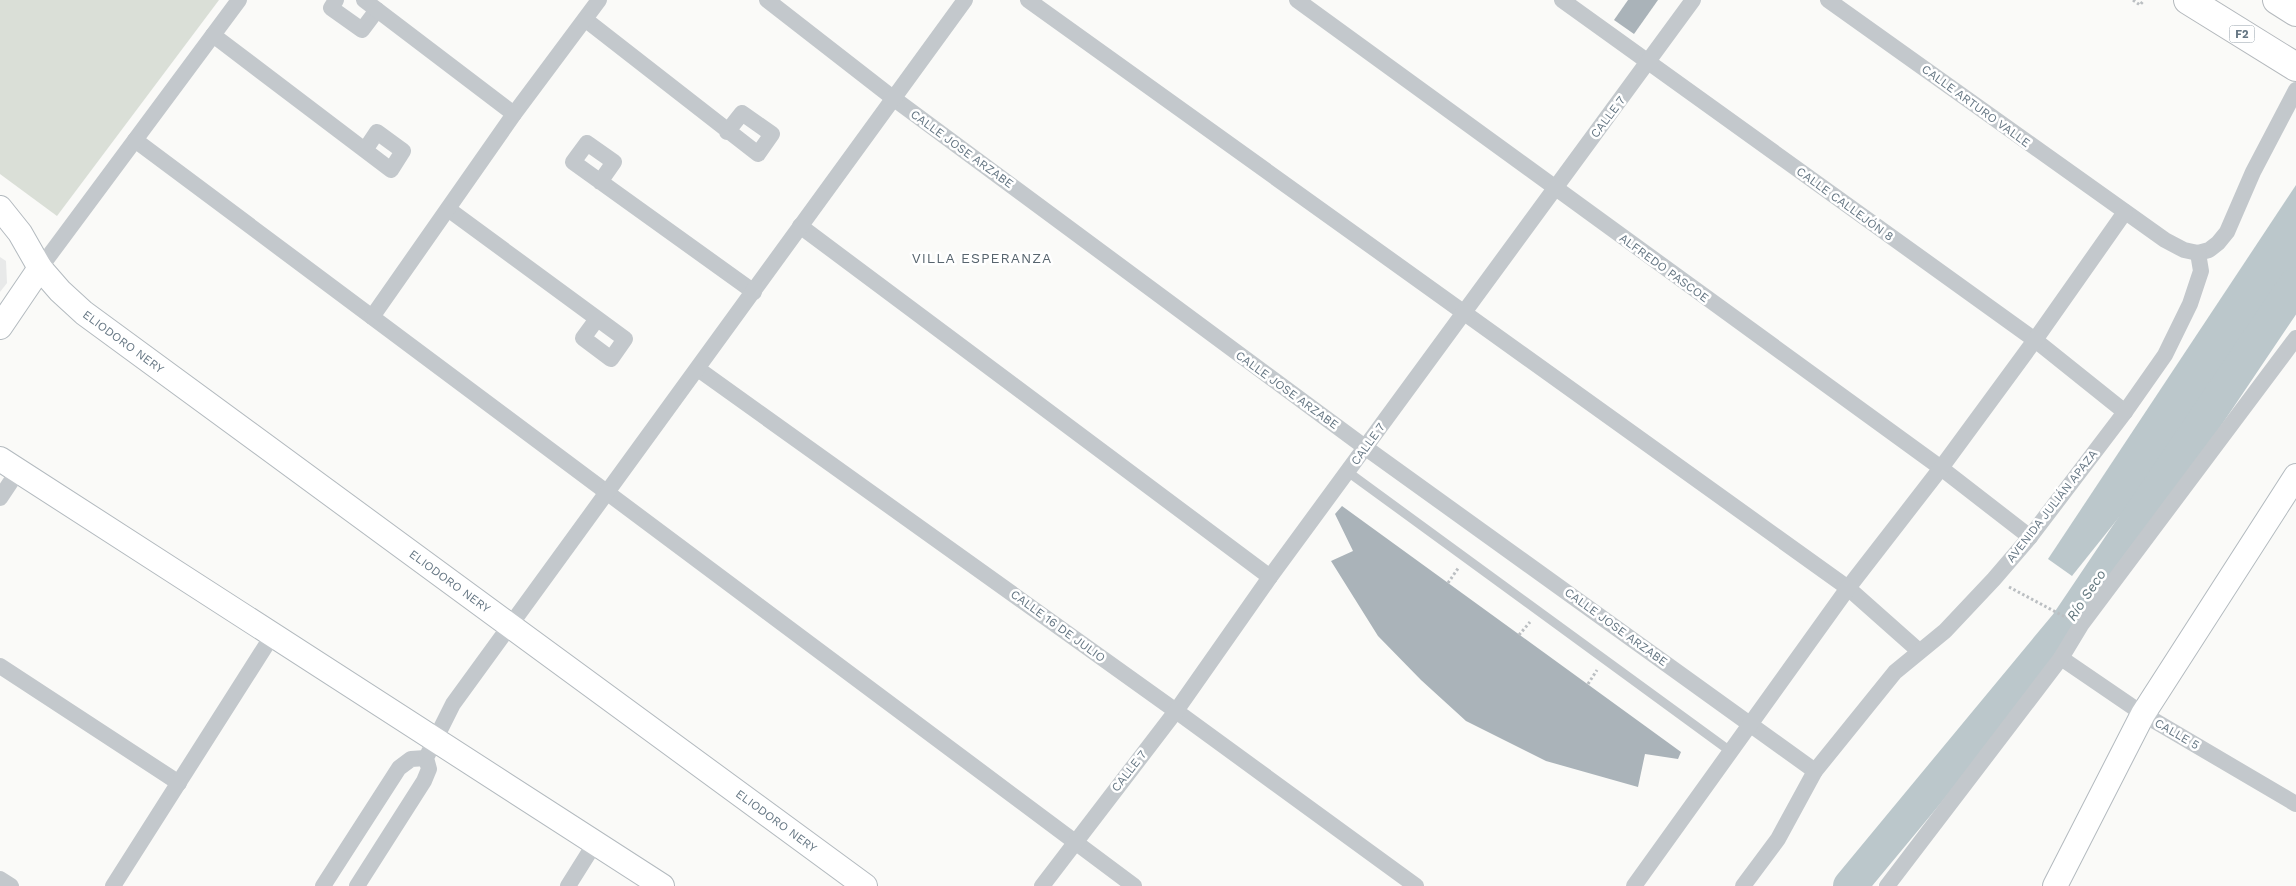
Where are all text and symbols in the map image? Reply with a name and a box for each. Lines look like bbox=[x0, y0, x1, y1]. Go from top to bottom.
road number: F2 bbox=[2230, 26, 2254, 42]
street label: CALLE ARTURO VALLE bbox=[1919, 62, 2033, 150]
street label: CALLE 7 bbox=[1588, 93, 1628, 141]
street label: CALLE JOSE ARZABE bbox=[908, 107, 1016, 191]
street label: CALLE CALLEJÓN 8 bbox=[1794, 164, 1896, 244]
street label: ALFREDO PASCOE bbox=[1617, 231, 1712, 305]
district label: VILLA ESPERANZA bbox=[912, 250, 1052, 266]
street label: ELIODORO NERY bbox=[80, 307, 167, 376]
street label: CALLE JOSE ARZABE bbox=[1233, 348, 1341, 432]
street label: CALLE 7 bbox=[1348, 420, 1388, 468]
street label: AVENIDA JULIÁN APAZA bbox=[2004, 447, 2100, 565]
street label: ELIODORO NERY bbox=[406, 547, 493, 616]
water label: Río Seco bbox=[2063, 566, 2109, 624]
street label: CALLE JOSE ARZABE bbox=[1562, 585, 1670, 669]
street label: CALLE 16 DE JULIO bbox=[1008, 587, 1108, 665]
street label: CALLE 5 bbox=[2152, 716, 2202, 752]
street label: CALLE 7 bbox=[1109, 747, 1150, 794]
street label: ELIODORO NERY bbox=[733, 787, 820, 855]

